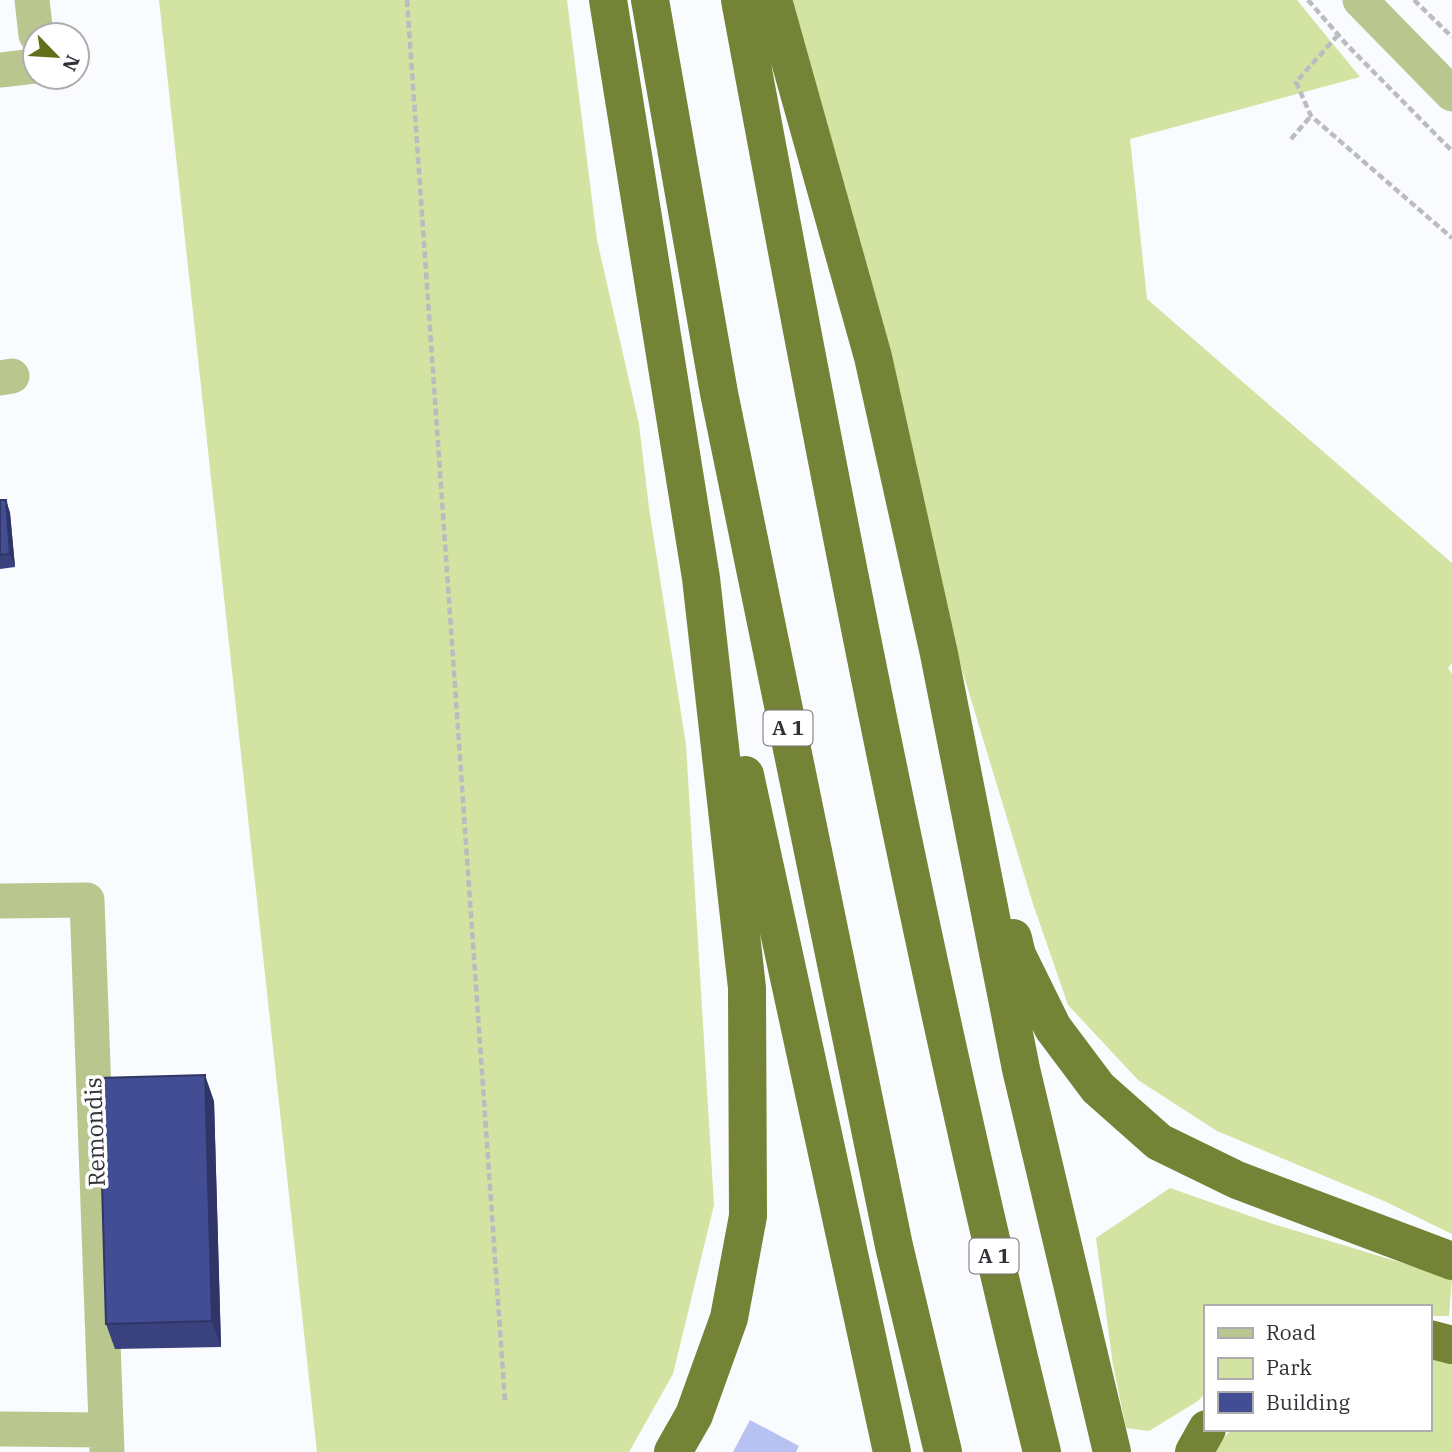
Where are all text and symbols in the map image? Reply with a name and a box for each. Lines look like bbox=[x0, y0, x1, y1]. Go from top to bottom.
north arrow bbox=[21, 21, 91, 91]
text: N bbox=[57, 51, 85, 75]
road number: A 1 bbox=[764, 710, 812, 746]
street label: Remondis bbox=[77, 1077, 111, 1187]
road number: A 1 bbox=[970, 1238, 1018, 1274]
legend bbox=[1204, 1305, 1431, 1431]
text: Road bbox=[1266, 1318, 1316, 1346]
text: Park bbox=[1266, 1353, 1313, 1381]
text: Building bbox=[1266, 1388, 1351, 1416]

